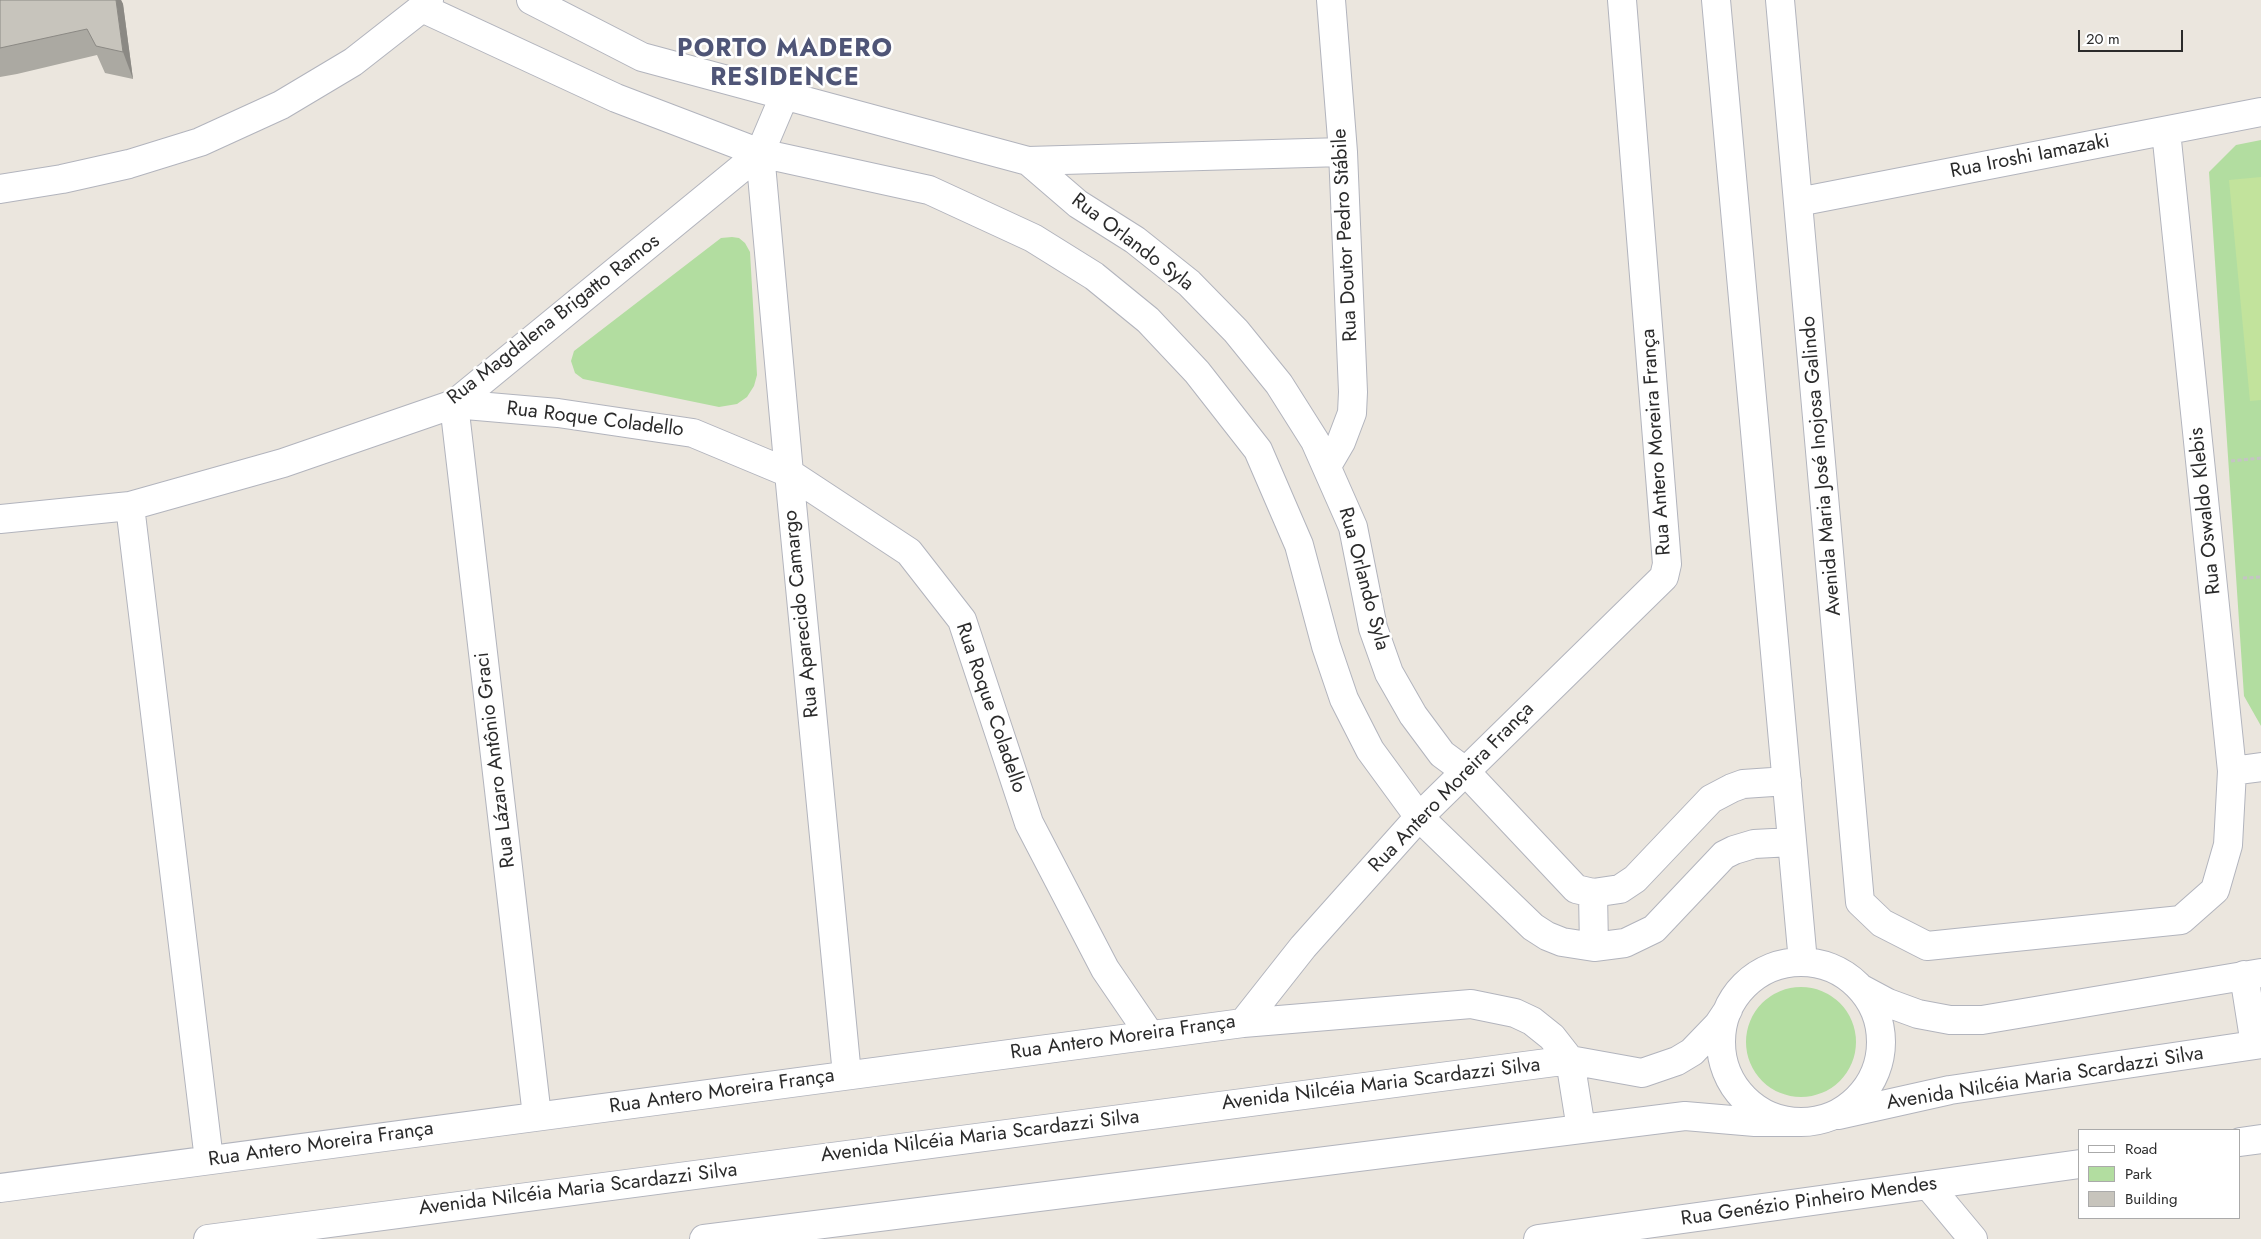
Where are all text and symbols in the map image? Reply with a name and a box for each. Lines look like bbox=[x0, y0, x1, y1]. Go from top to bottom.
scale bar bbox=[2081, 20, 2186, 52]
text: 20 m bbox=[2086, 28, 2120, 50]
district label: PORTO MADERO RESIDENCE bbox=[676, 35, 894, 94]
street label: Rua Doutor Pedro Stábile bbox=[1328, 128, 1364, 342]
street label: Rua Iroshi Iamazaki bbox=[1948, 130, 2112, 184]
street label: Rua Orlando Syla bbox=[1066, 189, 1198, 297]
street label: Rua Magdalena Brigatto Ramos bbox=[443, 230, 665, 410]
street label: Avenida Maria José Inojosa Galindo bbox=[1797, 315, 1847, 617]
street label: Rua Antero Moreira França bbox=[1637, 328, 1677, 556]
street label: Rua Roque Coladello bbox=[505, 397, 685, 443]
street label: Rua Oswaldo Klebis bbox=[2185, 426, 2227, 596]
street label: Rua Orlando Syla bbox=[1332, 505, 1394, 653]
street label: Rua Aparecido Camargo bbox=[779, 509, 825, 719]
street label: Rua Roque Coladello bbox=[950, 620, 1030, 796]
street label: Rua Lázaro Antônio Graci bbox=[471, 651, 521, 869]
street label: Rua Antero Moreira França bbox=[1365, 698, 1539, 878]
street label: Rua Antero Moreira França bbox=[1009, 1010, 1237, 1066]
street label: Avenida Nilcéia Maria Scardazzi Silva bbox=[1885, 1042, 2205, 1116]
street label: Avenida Nilcéia Maria Scardazzi Silva bbox=[1220, 1054, 1542, 1116]
street label: Rua Antero Moreira França bbox=[608, 1064, 836, 1120]
street label: Avenida Nilcéia Maria Scardazzi Silva bbox=[819, 1106, 1141, 1168]
street label: Rua Antero Moreira França bbox=[207, 1117, 435, 1173]
legend bbox=[2078, 1129, 2241, 1219]
text: Road bbox=[2125, 1138, 2157, 1160]
street label: Avenida Nilcéia Maria Scardazzi Silva bbox=[417, 1159, 739, 1221]
text: Park bbox=[2125, 1163, 2152, 1185]
street label: Rua Genézio Pinheiro Mendes bbox=[1680, 1172, 1938, 1232]
text: Building bbox=[2125, 1188, 2177, 1210]

